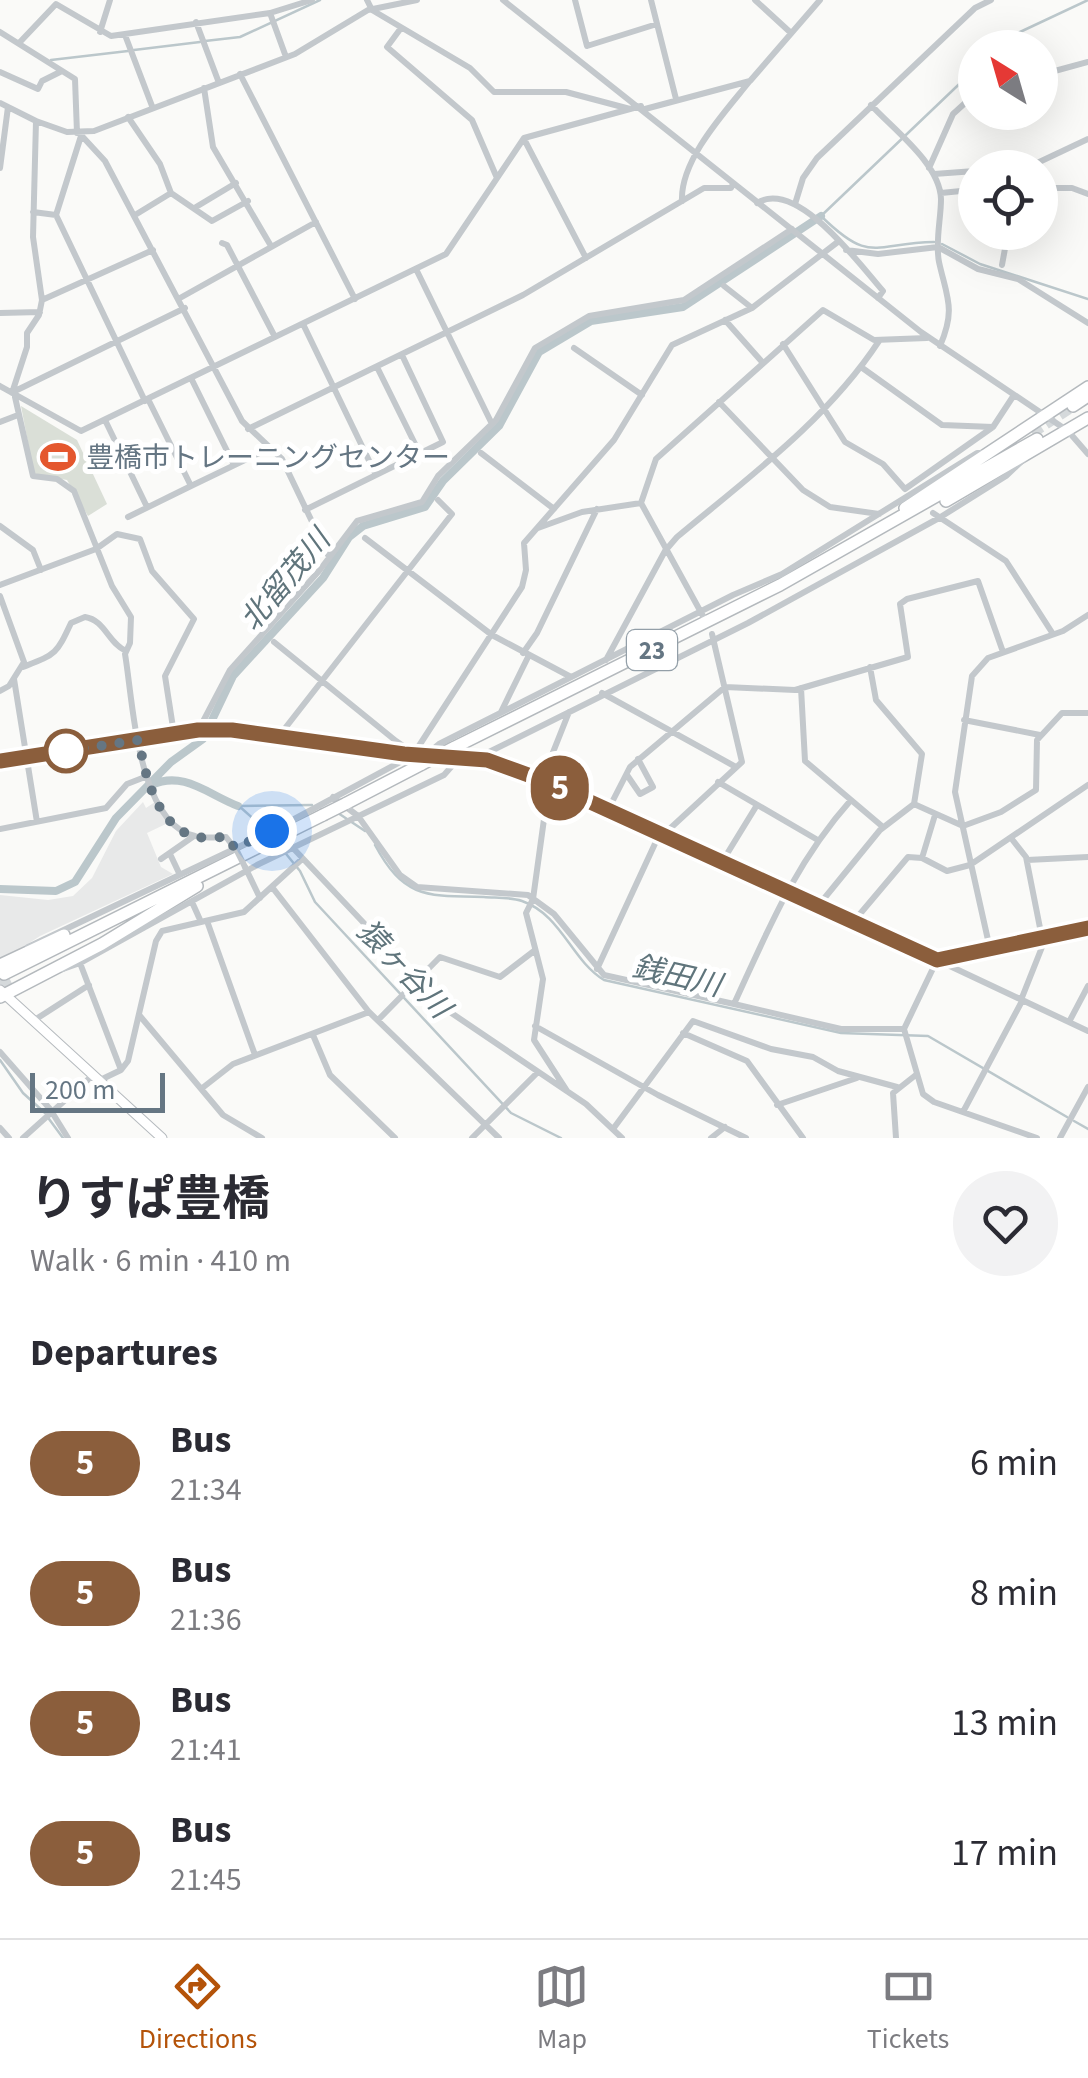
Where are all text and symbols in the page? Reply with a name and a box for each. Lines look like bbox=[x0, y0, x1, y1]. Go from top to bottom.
north arrow bbox=[958, 30, 1058, 130]
map controls bbox=[958, 30, 1058, 250]
button: locate bbox=[958, 150, 1058, 250]
sports icon: 豊橋市トレーニングセンター bbox=[39, 438, 77, 476]
place label: 豊橋市トレーニングセンター bbox=[86, 438, 450, 478]
water label: 北留茂川 bbox=[230, 518, 342, 640]
road number: 23 bbox=[627, 630, 677, 670]
unlabelled marker bbox=[45, 730, 87, 772]
line badge: 5 bbox=[528, 756, 592, 820]
text: 5 bbox=[551, 763, 569, 813]
your location bbox=[247, 806, 297, 856]
water label: 猿ヶ谷川 bbox=[347, 911, 462, 1030]
water label: 銭田川 bbox=[628, 945, 728, 1008]
scale bar bbox=[30, 1068, 165, 1112]
text: 200 m bbox=[45, 1070, 116, 1110]
text: りすぱ豊橋 bbox=[30, 1166, 270, 1234]
button: heart bbox=[953, 1171, 1058, 1276]
text: Walk · 6 min · 410 m bbox=[30, 1238, 291, 1284]
text: Departures bbox=[30, 1326, 218, 1380]
text: Bus bbox=[170, 1413, 231, 1467]
text: 6 min bbox=[970, 1436, 1058, 1490]
text: 5 bbox=[76, 1438, 94, 1488]
text: 21:34 bbox=[170, 1467, 242, 1513]
text: Bus bbox=[170, 1543, 231, 1597]
text: 8 min bbox=[970, 1566, 1058, 1620]
text: 5 bbox=[76, 1568, 94, 1618]
text: 21:36 bbox=[170, 1597, 242, 1643]
text: Bus bbox=[170, 1673, 231, 1727]
text: 13 min bbox=[951, 1696, 1058, 1750]
text: 5 bbox=[76, 1698, 94, 1748]
text: 21:41 bbox=[170, 1727, 242, 1773]
text: Bus bbox=[170, 1803, 231, 1857]
text: 17 min bbox=[951, 1826, 1058, 1880]
text: 5 bbox=[76, 1828, 94, 1878]
text: 21:45 bbox=[170, 1857, 242, 1903]
tab: Directions bbox=[139, 1959, 257, 2059]
tab: Map bbox=[534, 1959, 589, 2059]
tab: Tickets bbox=[867, 1959, 949, 2059]

